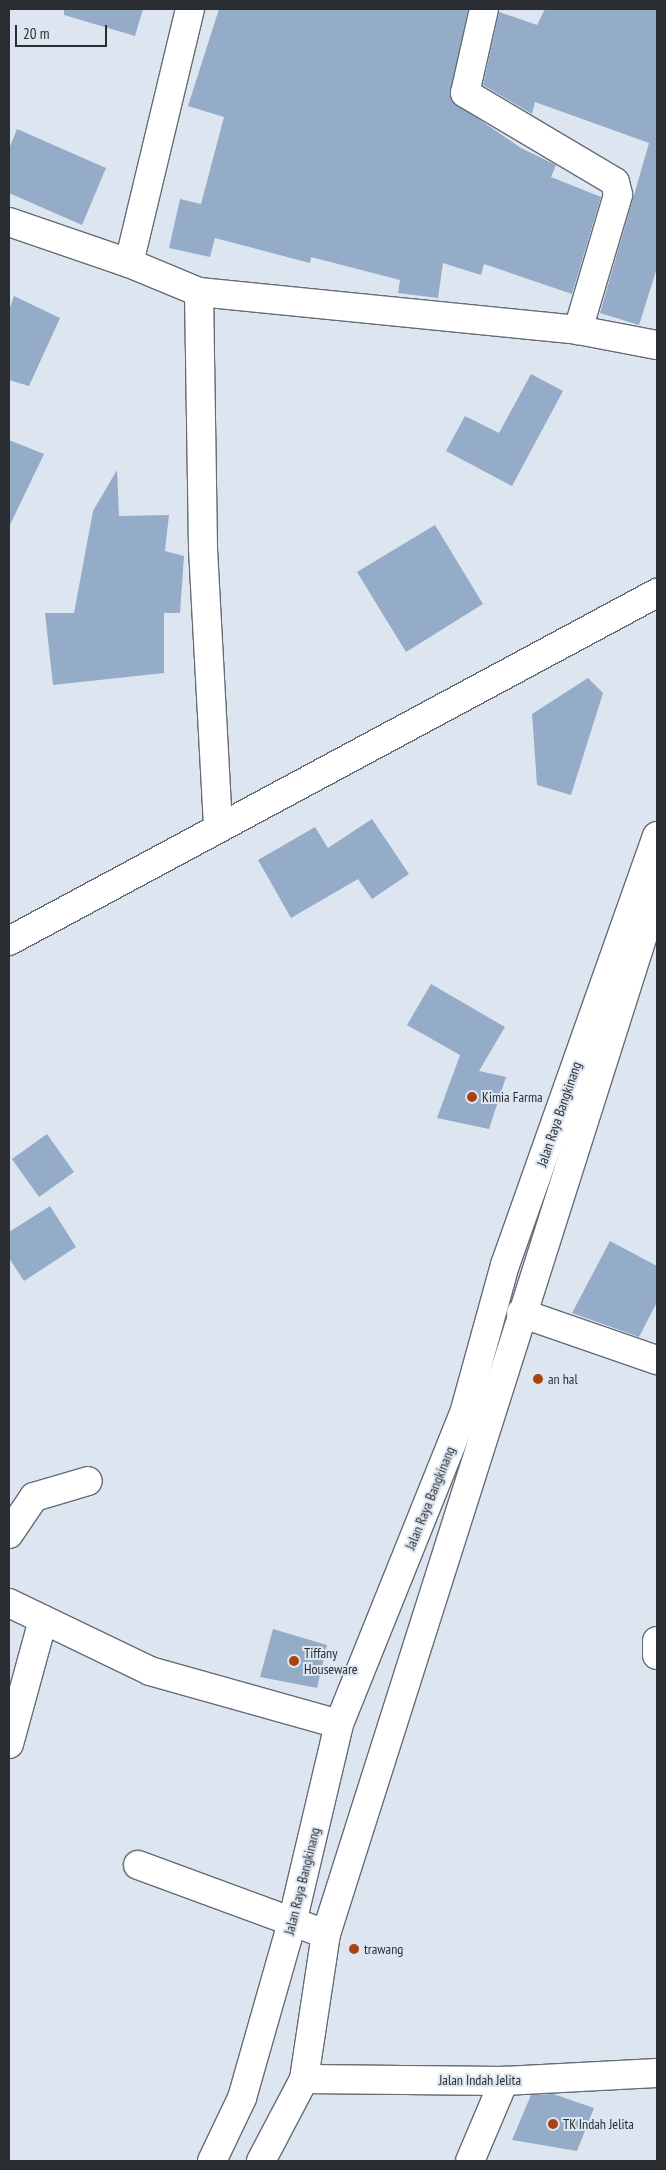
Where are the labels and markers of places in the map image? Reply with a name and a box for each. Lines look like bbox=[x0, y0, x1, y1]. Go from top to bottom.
place label: Kimia Farma bbox=[482, 1089, 543, 1105]
marker: Kimia Farma bbox=[466, 1091, 478, 1103]
place label: an hal bbox=[548, 1371, 578, 1387]
marker: an hal bbox=[532, 1373, 544, 1385]
place label: Tiffany Houseware bbox=[304, 1645, 358, 1678]
marker: Tiffany Houseware bbox=[288, 1655, 300, 1667]
place label: trawang bbox=[364, 1941, 403, 1957]
marker: trawang bbox=[348, 1943, 360, 1955]
place label: TK Indah Jelita bbox=[563, 2116, 634, 2132]
marker: TK Indah Jelita bbox=[547, 2118, 559, 2130]

